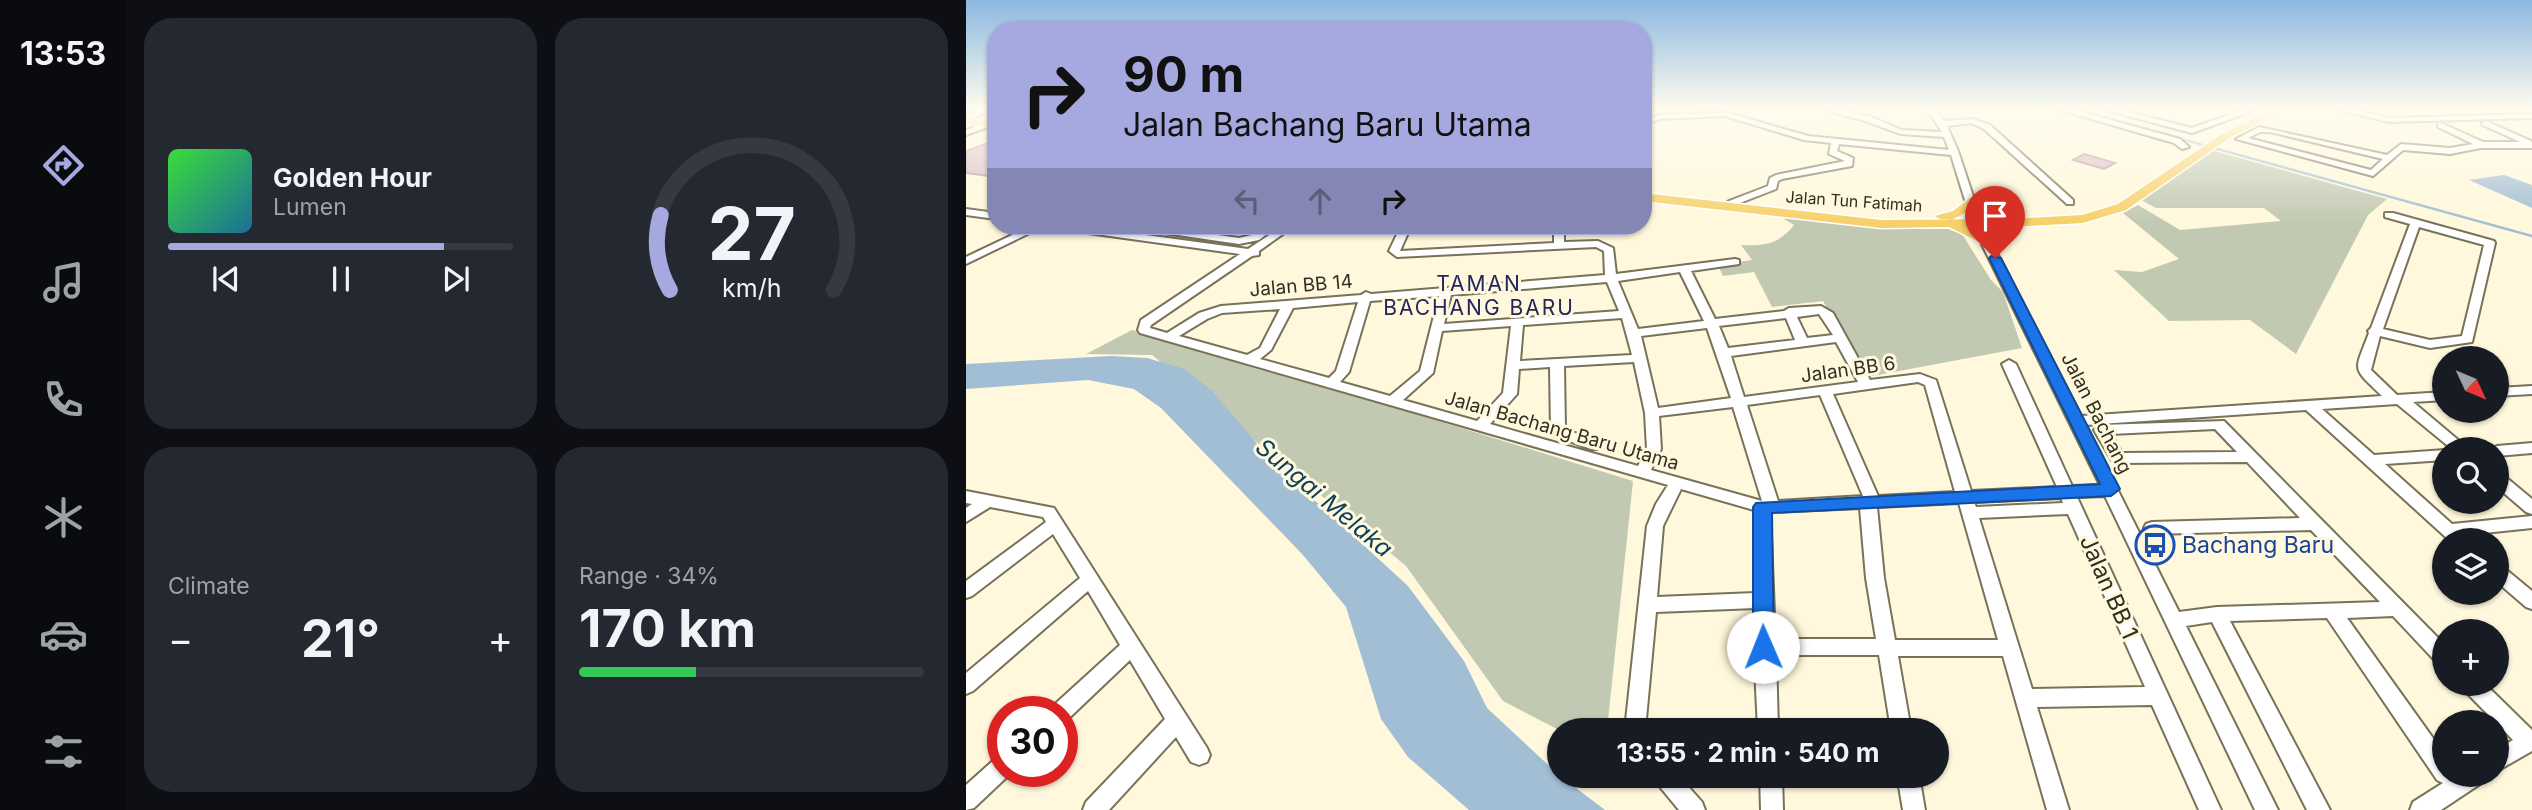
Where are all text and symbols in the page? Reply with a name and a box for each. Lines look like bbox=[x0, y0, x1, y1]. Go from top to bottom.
text: 13:53 bbox=[20, 34, 106, 73]
text: 90 m bbox=[1123, 45, 1244, 104]
icon: right bbox=[1008, 49, 1099, 140]
text: Jalan Bachang Baru Utama bbox=[1123, 105, 1532, 144]
icon: directions bbox=[39, 141, 88, 190]
text: Golden Hour bbox=[273, 162, 432, 193]
icon: left bbox=[1228, 182, 1266, 220]
icon: ahead bbox=[1301, 182, 1339, 220]
icon: right bbox=[1374, 182, 1412, 220]
street label: Jalan Tun Fatimah bbox=[1785, 186, 1923, 216]
pin bbox=[1965, 186, 2025, 258]
text: 27 bbox=[707, 189, 796, 278]
text: Lumen bbox=[273, 193, 347, 221]
icon: arrive bbox=[1976, 197, 2014, 235]
icon: music bbox=[39, 258, 88, 307]
icon: previous bbox=[207, 260, 245, 298]
icon: pause bbox=[322, 260, 360, 298]
icon: next bbox=[437, 260, 475, 298]
street label: Jalan BB 14 bbox=[1248, 270, 1354, 301]
district label: TAMAN BACHANG BARU bbox=[1383, 271, 1575, 320]
text: km/h bbox=[722, 273, 781, 303]
north arrow bbox=[2432, 346, 2510, 424]
map controls bbox=[2432, 346, 2509, 787]
street label: Jalan Bachang bbox=[2056, 349, 2137, 477]
street label: Jalan BB 6 bbox=[1799, 351, 1897, 388]
icon: phone bbox=[39, 375, 88, 424]
street label: Jalan Bachang Baru Utama bbox=[1442, 386, 1682, 475]
water label: Sungai Melaka bbox=[1250, 432, 1398, 563]
button: search bbox=[2432, 437, 2509, 514]
icon: climate bbox=[39, 493, 88, 542]
bus stop icon: Bachang Baru bbox=[2134, 524, 2176, 566]
button: layers bbox=[2432, 528, 2509, 605]
street label: Jalan BB 1 bbox=[2074, 531, 2144, 643]
place label: Bachang Baru bbox=[2182, 531, 2334, 559]
text: Range · 34% bbox=[579, 562, 719, 590]
text: Climate bbox=[168, 572, 250, 600]
text: 170 km bbox=[579, 597, 756, 660]
text: 21° bbox=[301, 607, 380, 670]
icon: car bbox=[39, 610, 88, 659]
position arrow bbox=[1726, 610, 1800, 684]
text: − bbox=[168, 616, 193, 662]
text: + bbox=[488, 616, 513, 662]
button: + bbox=[2432, 619, 2509, 696]
speed limit sign: 30 bbox=[987, 696, 1078, 787]
button: − bbox=[2432, 710, 2509, 787]
icon: filters bbox=[39, 727, 88, 776]
text: 13:55 · 2 min · 540 m bbox=[1616, 737, 1880, 768]

